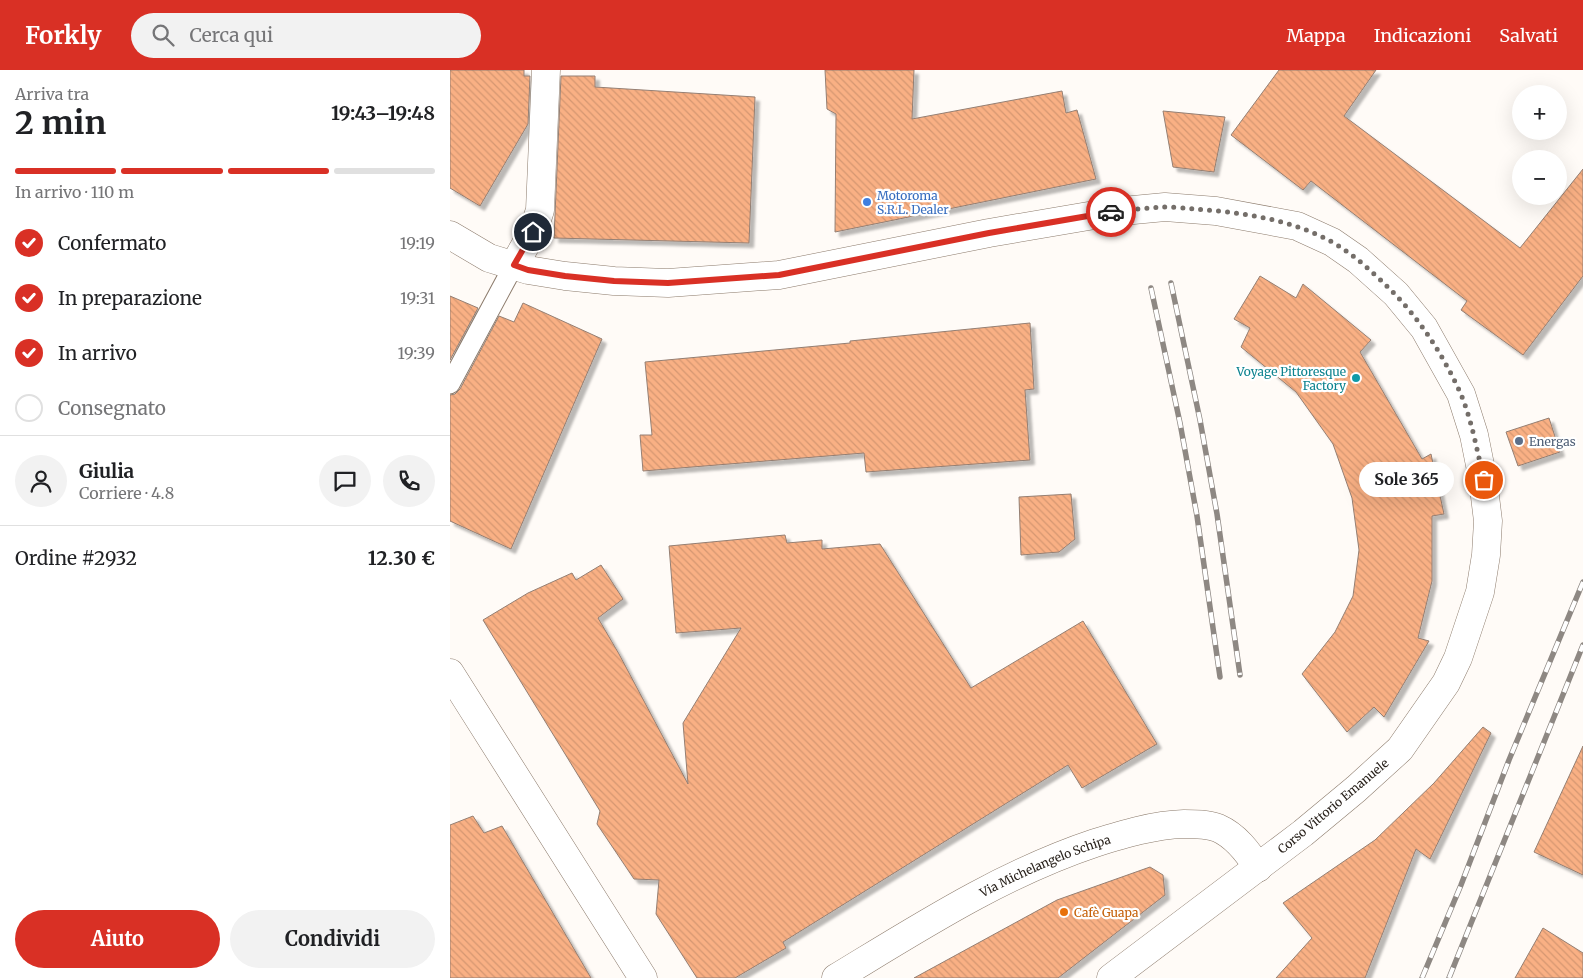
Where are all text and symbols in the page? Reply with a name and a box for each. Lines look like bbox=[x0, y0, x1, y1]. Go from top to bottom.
search box bbox=[131, 13, 481, 58]
text: Forkly bbox=[25, 20, 101, 51]
icon: search bbox=[149, 21, 177, 49]
text: Cerca qui bbox=[189, 23, 273, 47]
text: Mappa bbox=[1286, 24, 1346, 47]
text: Indicazioni bbox=[1374, 24, 1471, 47]
text: Salvati bbox=[1499, 24, 1558, 47]
text: Arriva tra bbox=[15, 84, 89, 104]
map controls bbox=[1512, 85, 1567, 205]
button: + bbox=[1512, 85, 1567, 140]
text: 19:43–19:48 bbox=[331, 101, 435, 125]
text: 2 min bbox=[15, 103, 106, 143]
button: − bbox=[1512, 150, 1567, 205]
text: In arrivo · 110 m bbox=[15, 182, 134, 202]
courier bbox=[1086, 187, 1136, 237]
place label: Motoroma S.R.L. Dealer bbox=[877, 188, 949, 217]
marker: Motoroma S.R.L. Dealer bbox=[861, 196, 873, 208]
icon: car bbox=[1097, 198, 1125, 226]
pin bbox=[512, 211, 554, 253]
icon: home bbox=[519, 218, 547, 246]
icon: check bbox=[15, 229, 43, 257]
text: Confermato bbox=[58, 231, 166, 255]
text: 19:19 bbox=[400, 233, 435, 253]
icon: check bbox=[15, 284, 43, 312]
text: In preparazione bbox=[58, 286, 202, 310]
text: 19:31 bbox=[400, 288, 435, 308]
icon: check bbox=[15, 339, 43, 367]
text: In arrivo bbox=[58, 341, 137, 365]
text: 19:39 bbox=[397, 343, 435, 363]
place label: Voyage Pittoresque Factory bbox=[1236, 364, 1346, 393]
marker: Voyage Pittoresque Factory bbox=[1350, 372, 1362, 384]
text: Consegnato bbox=[58, 396, 166, 420]
place label: Energas bbox=[1529, 434, 1576, 449]
marker: Energas bbox=[1513, 435, 1525, 447]
button: person bbox=[15, 455, 67, 507]
button: chat bbox=[319, 455, 371, 507]
button: phone bbox=[383, 455, 435, 507]
text: Giulia bbox=[79, 459, 134, 483]
pin bbox=[1463, 459, 1505, 501]
callout: Sole 365 bbox=[1359, 462, 1454, 498]
icon: bag bbox=[1470, 466, 1498, 494]
text: Sole 365 bbox=[1374, 469, 1439, 489]
text: Corriere · 4.8 bbox=[79, 483, 174, 503]
text: Ordine #2932 bbox=[15, 546, 137, 570]
text: 12.30 € bbox=[368, 546, 435, 570]
street label: Corso Vittorio Emanuele bbox=[1275, 755, 1391, 857]
street label: Via Michelangelo Schipa bbox=[976, 831, 1113, 900]
place label: Cafè Guapa bbox=[1074, 905, 1139, 920]
marker: Cafè Guapa bbox=[1058, 906, 1070, 918]
button: Aiuto bbox=[15, 910, 220, 968]
button: Condividi bbox=[230, 910, 435, 968]

